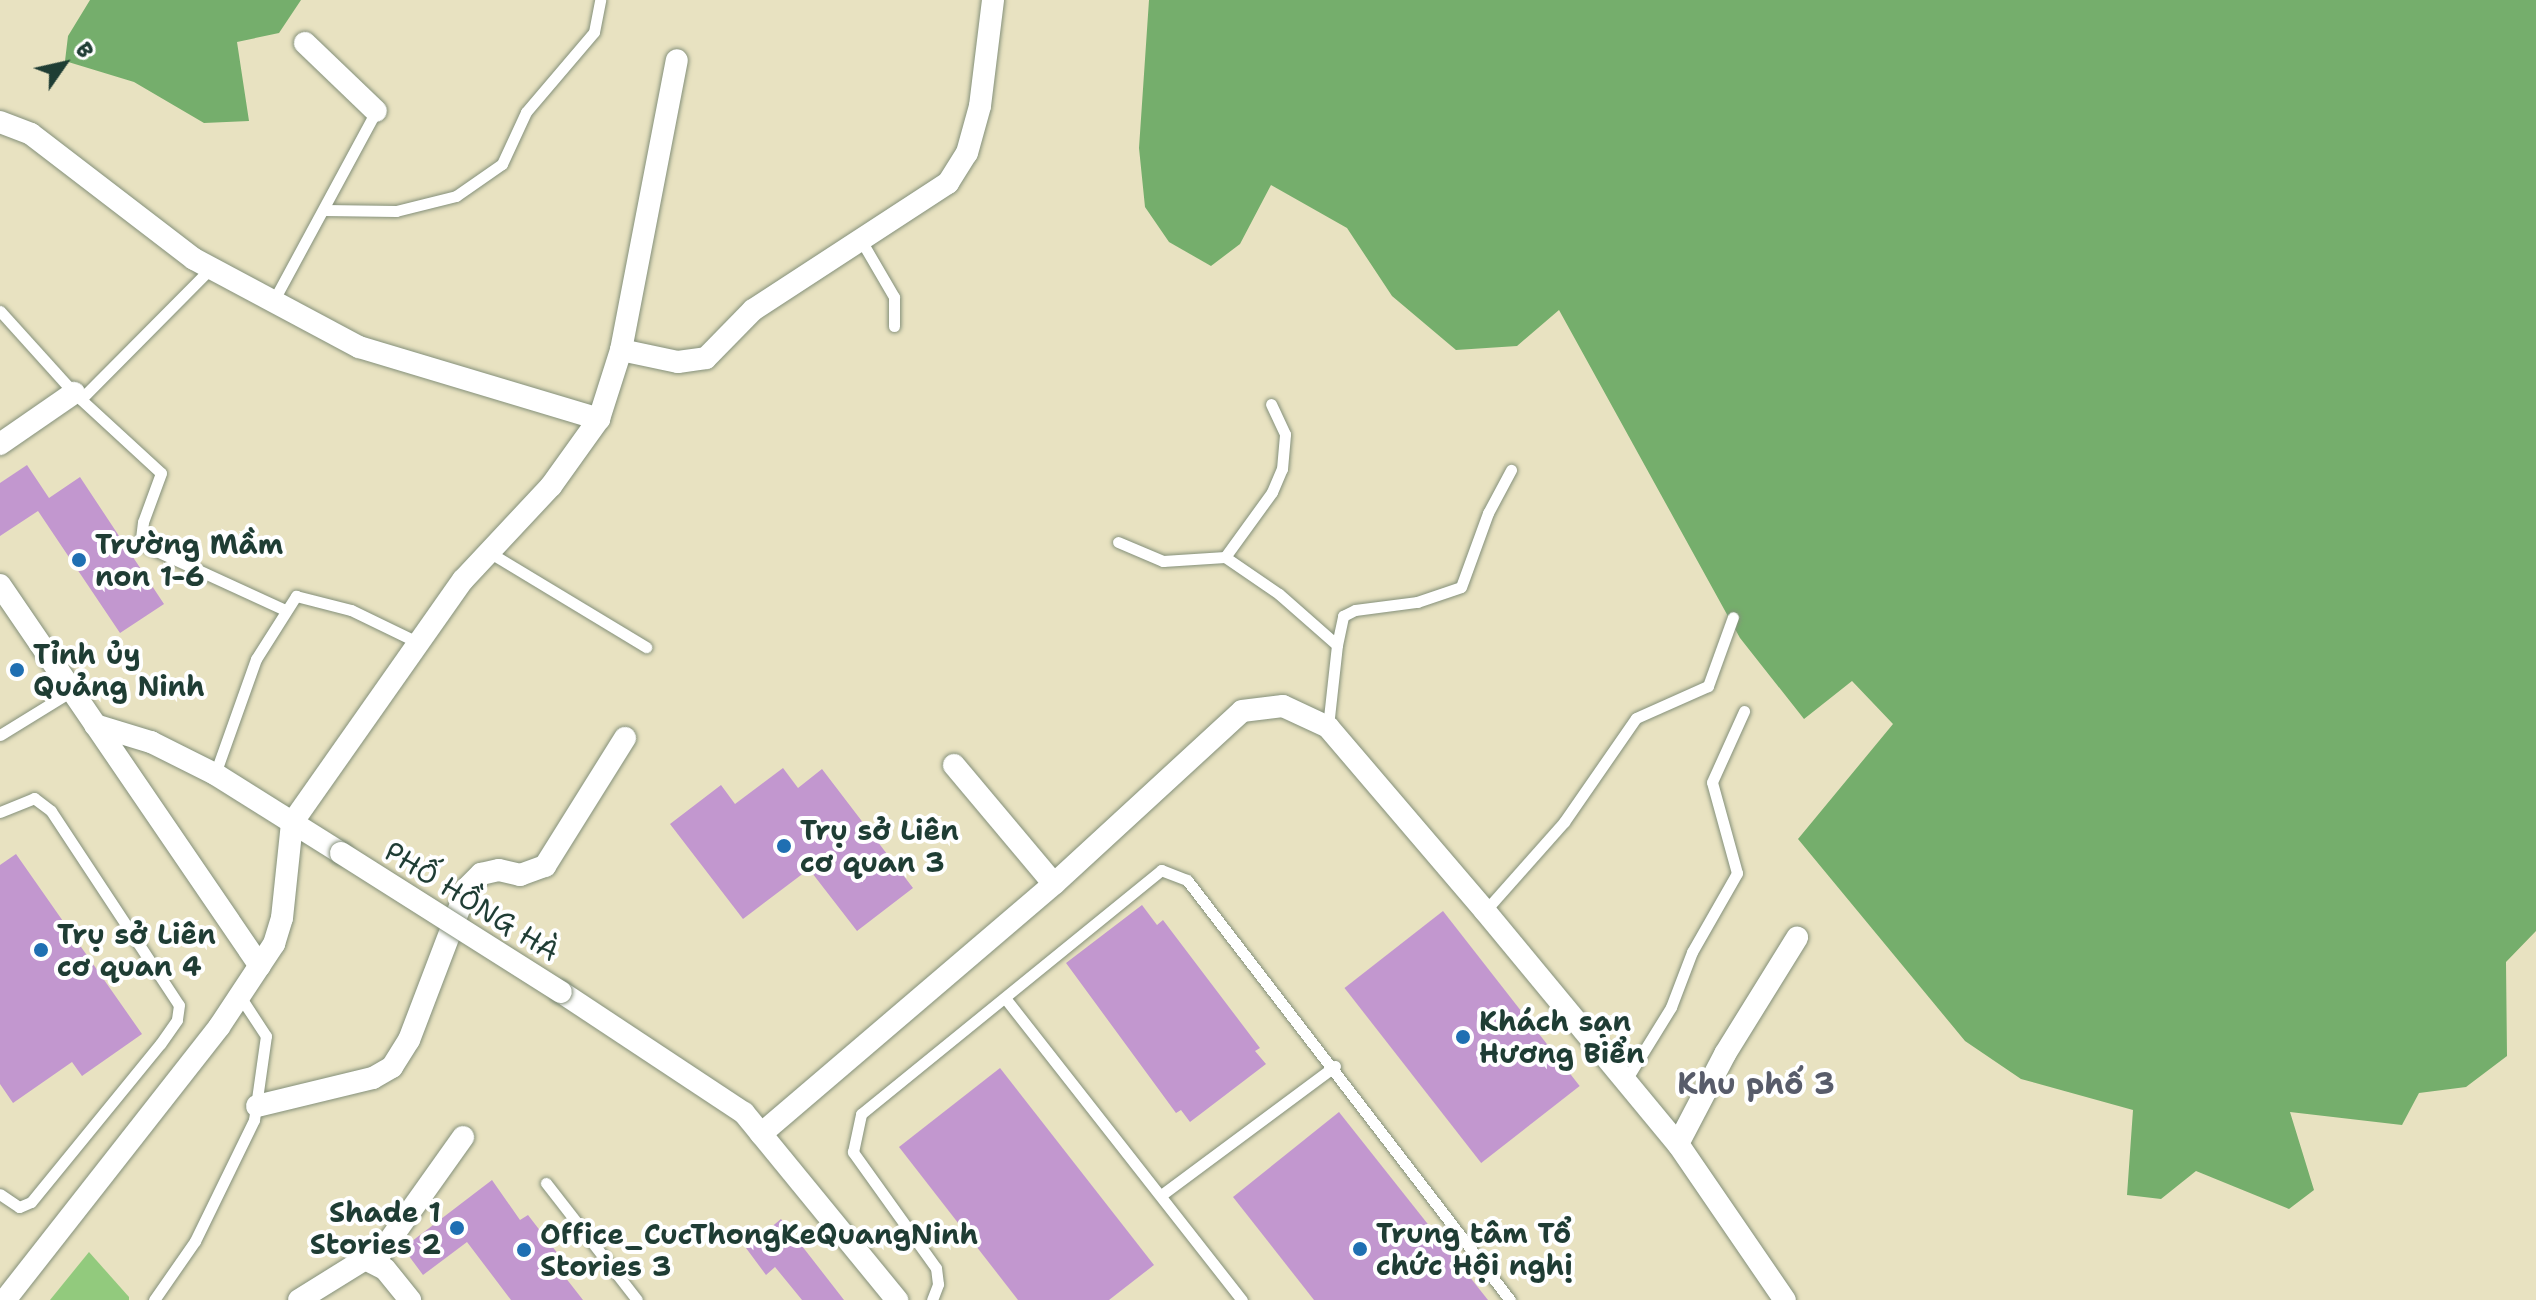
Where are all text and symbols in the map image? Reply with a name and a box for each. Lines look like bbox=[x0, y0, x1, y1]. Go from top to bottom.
north arrow bbox=[24, 24, 104, 104]
text: B bbox=[68, 37, 100, 64]
place label: Trường Mầm non 1-6 bbox=[95, 527, 283, 593]
marker: Trường Mầm non 1-6 bbox=[70, 551, 88, 569]
place label: Tỉnh ủy Quảng Ninh bbox=[33, 637, 205, 703]
marker: Tỉnh ủy Quảng Ninh bbox=[8, 661, 26, 679]
place label: Trụ sở Liên cơ quan 3 bbox=[800, 813, 959, 879]
street label: PHỐ HỒNG HÀ bbox=[379, 834, 565, 968]
marker: Trụ sở Liên cơ quan 3 bbox=[775, 837, 793, 855]
place label: Trụ sở Liên cơ quan 4 bbox=[57, 917, 216, 983]
marker: Trụ sở Liên cơ quan 4 bbox=[32, 941, 50, 959]
place label: Khách sạn Hương Biển bbox=[1479, 1004, 1645, 1070]
marker: Khách sạn Hương Biển bbox=[1454, 1028, 1472, 1046]
district label: Khu phố 3 bbox=[1677, 1066, 1835, 1102]
place label: Shade 1 Stories 2 bbox=[310, 1195, 441, 1261]
place label: Trung tâm Tổ chức Hội nghị bbox=[1376, 1216, 1573, 1282]
place label: Office_CucThongKeQuangNinh Stories 3 bbox=[540, 1217, 978, 1283]
marker: Shade 1 Stories 2 bbox=[448, 1219, 466, 1237]
marker: Trung tâm Tổ chức Hội nghị bbox=[1351, 1240, 1369, 1258]
marker: Office_CucThongKeQuangNinh Stories 3 bbox=[515, 1241, 533, 1259]

